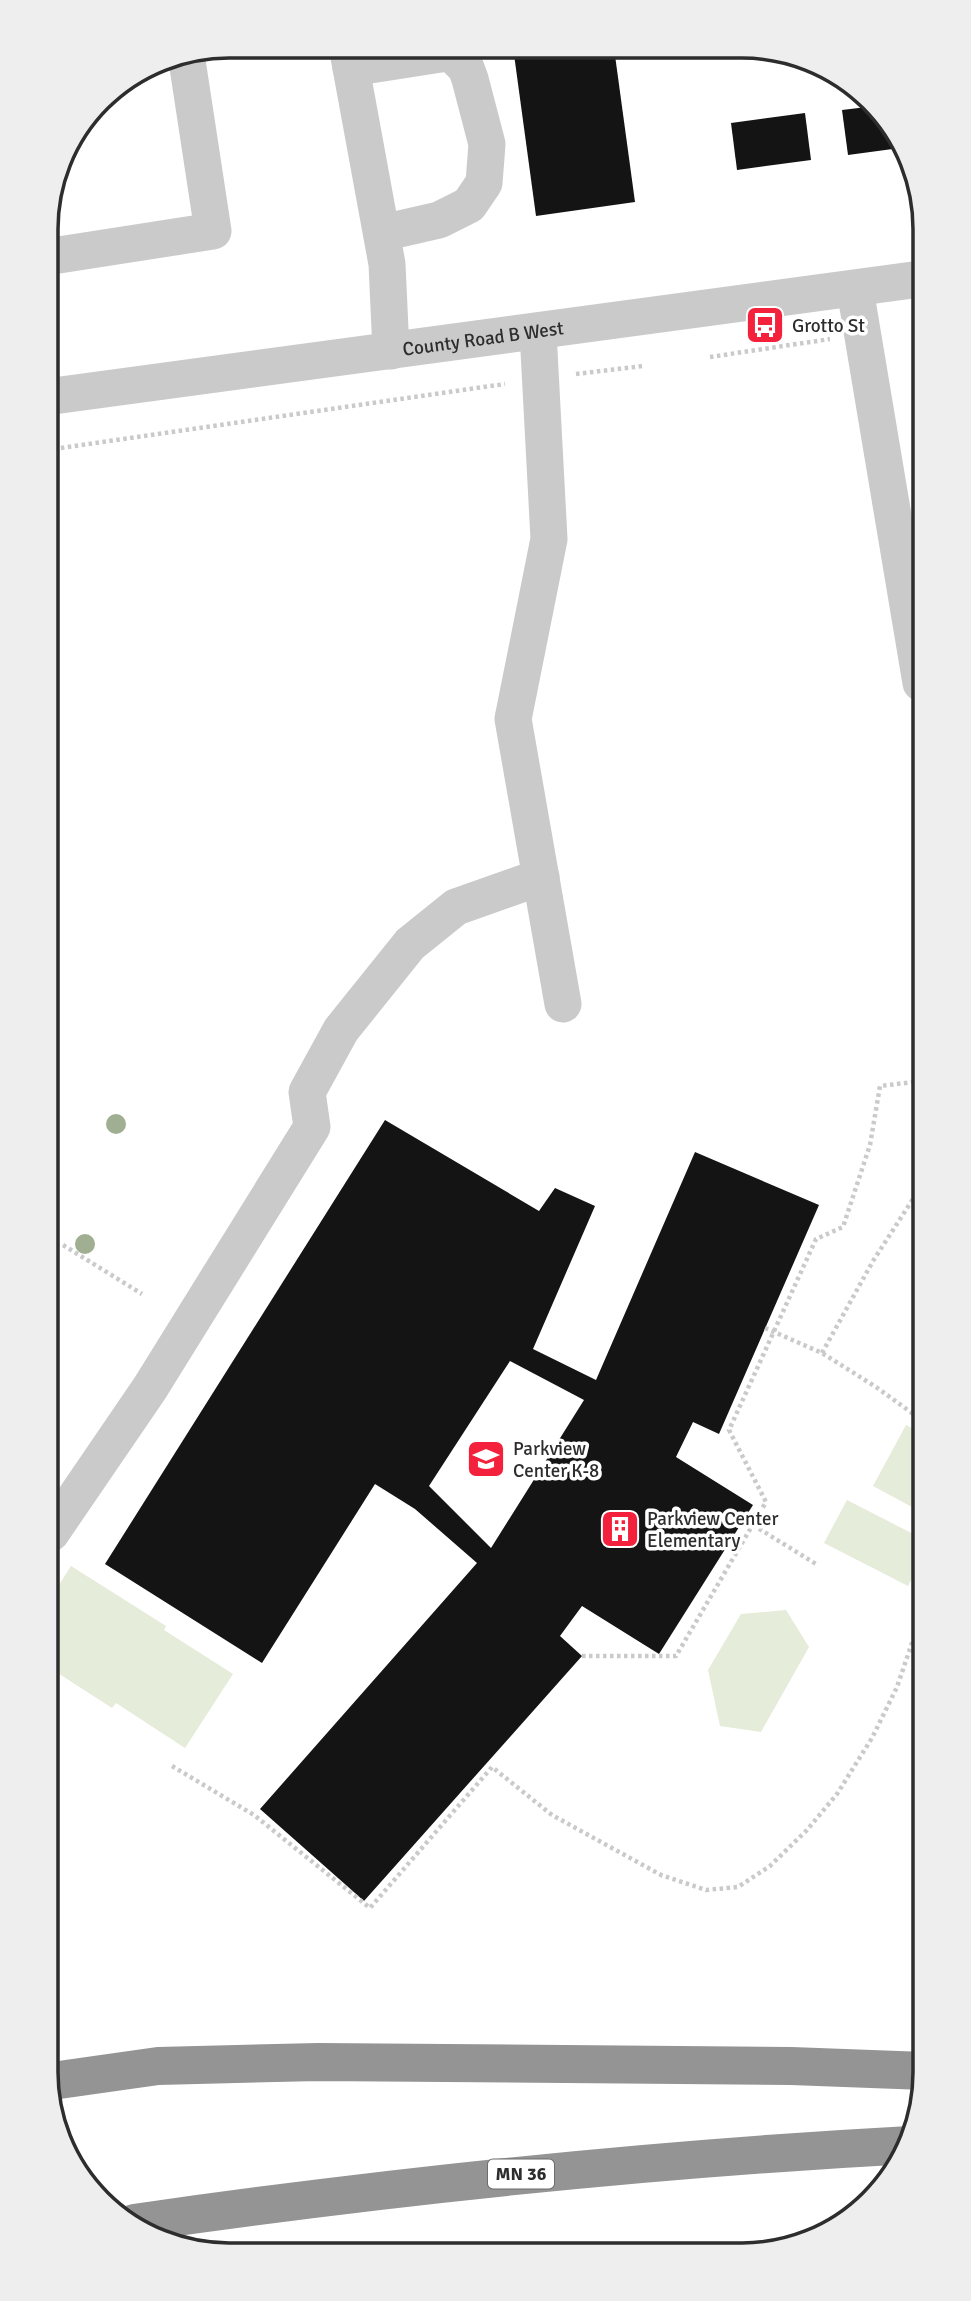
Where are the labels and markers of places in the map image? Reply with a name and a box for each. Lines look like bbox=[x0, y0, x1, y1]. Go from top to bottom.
bus stop icon: Grotto St bbox=[744, 304, 786, 346]
place label: Grotto St bbox=[792, 314, 865, 338]
place label: Parkview Center K-8 bbox=[513, 1437, 599, 1483]
school or university icon: Parkview Center K-8 bbox=[465, 1438, 507, 1480]
place label: Parkview Center Elementary bbox=[647, 1507, 778, 1553]
building icon: Parkview Center Elementary bbox=[599, 1508, 641, 1550]

